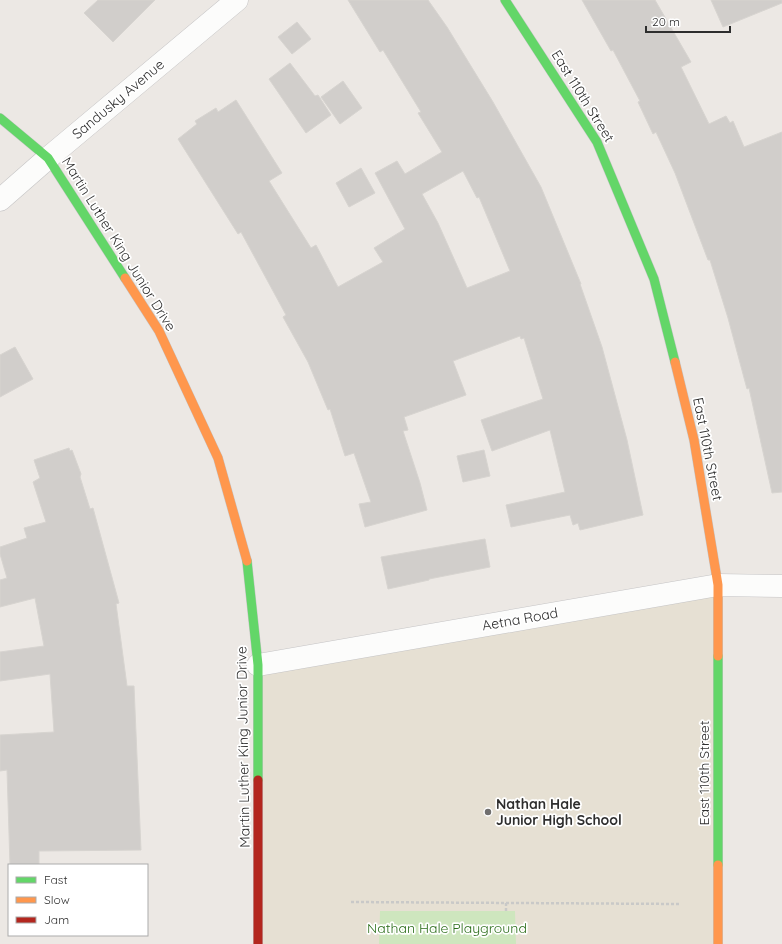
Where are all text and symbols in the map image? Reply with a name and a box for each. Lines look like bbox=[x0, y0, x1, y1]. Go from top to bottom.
scale bar bbox=[646, 8, 730, 34]
text: 20 m bbox=[652, 14, 680, 29]
street label: East 110th Street bbox=[548, 47, 619, 146]
street label: Sandusky Avenue bbox=[68, 55, 168, 143]
street label: Martin Luther King Junior Drive bbox=[58, 154, 180, 334]
street label: East 110th Street bbox=[689, 396, 727, 503]
street label: Aetna Road bbox=[481, 603, 559, 635]
street label: Martin Luther King Junior Drive bbox=[232, 646, 254, 848]
street label: East 110th Street bbox=[695, 720, 713, 826]
place label: Nathan Hale Junior High School bbox=[496, 795, 622, 829]
marker: Nathan Hale Junior High School bbox=[483, 807, 493, 817]
legend bbox=[8, 864, 148, 936]
text: Fast bbox=[44, 872, 68, 887]
text: Slow bbox=[44, 892, 70, 907]
text: Jam bbox=[44, 912, 69, 927]
park label: Nathan Hale Playground bbox=[367, 919, 527, 937]

